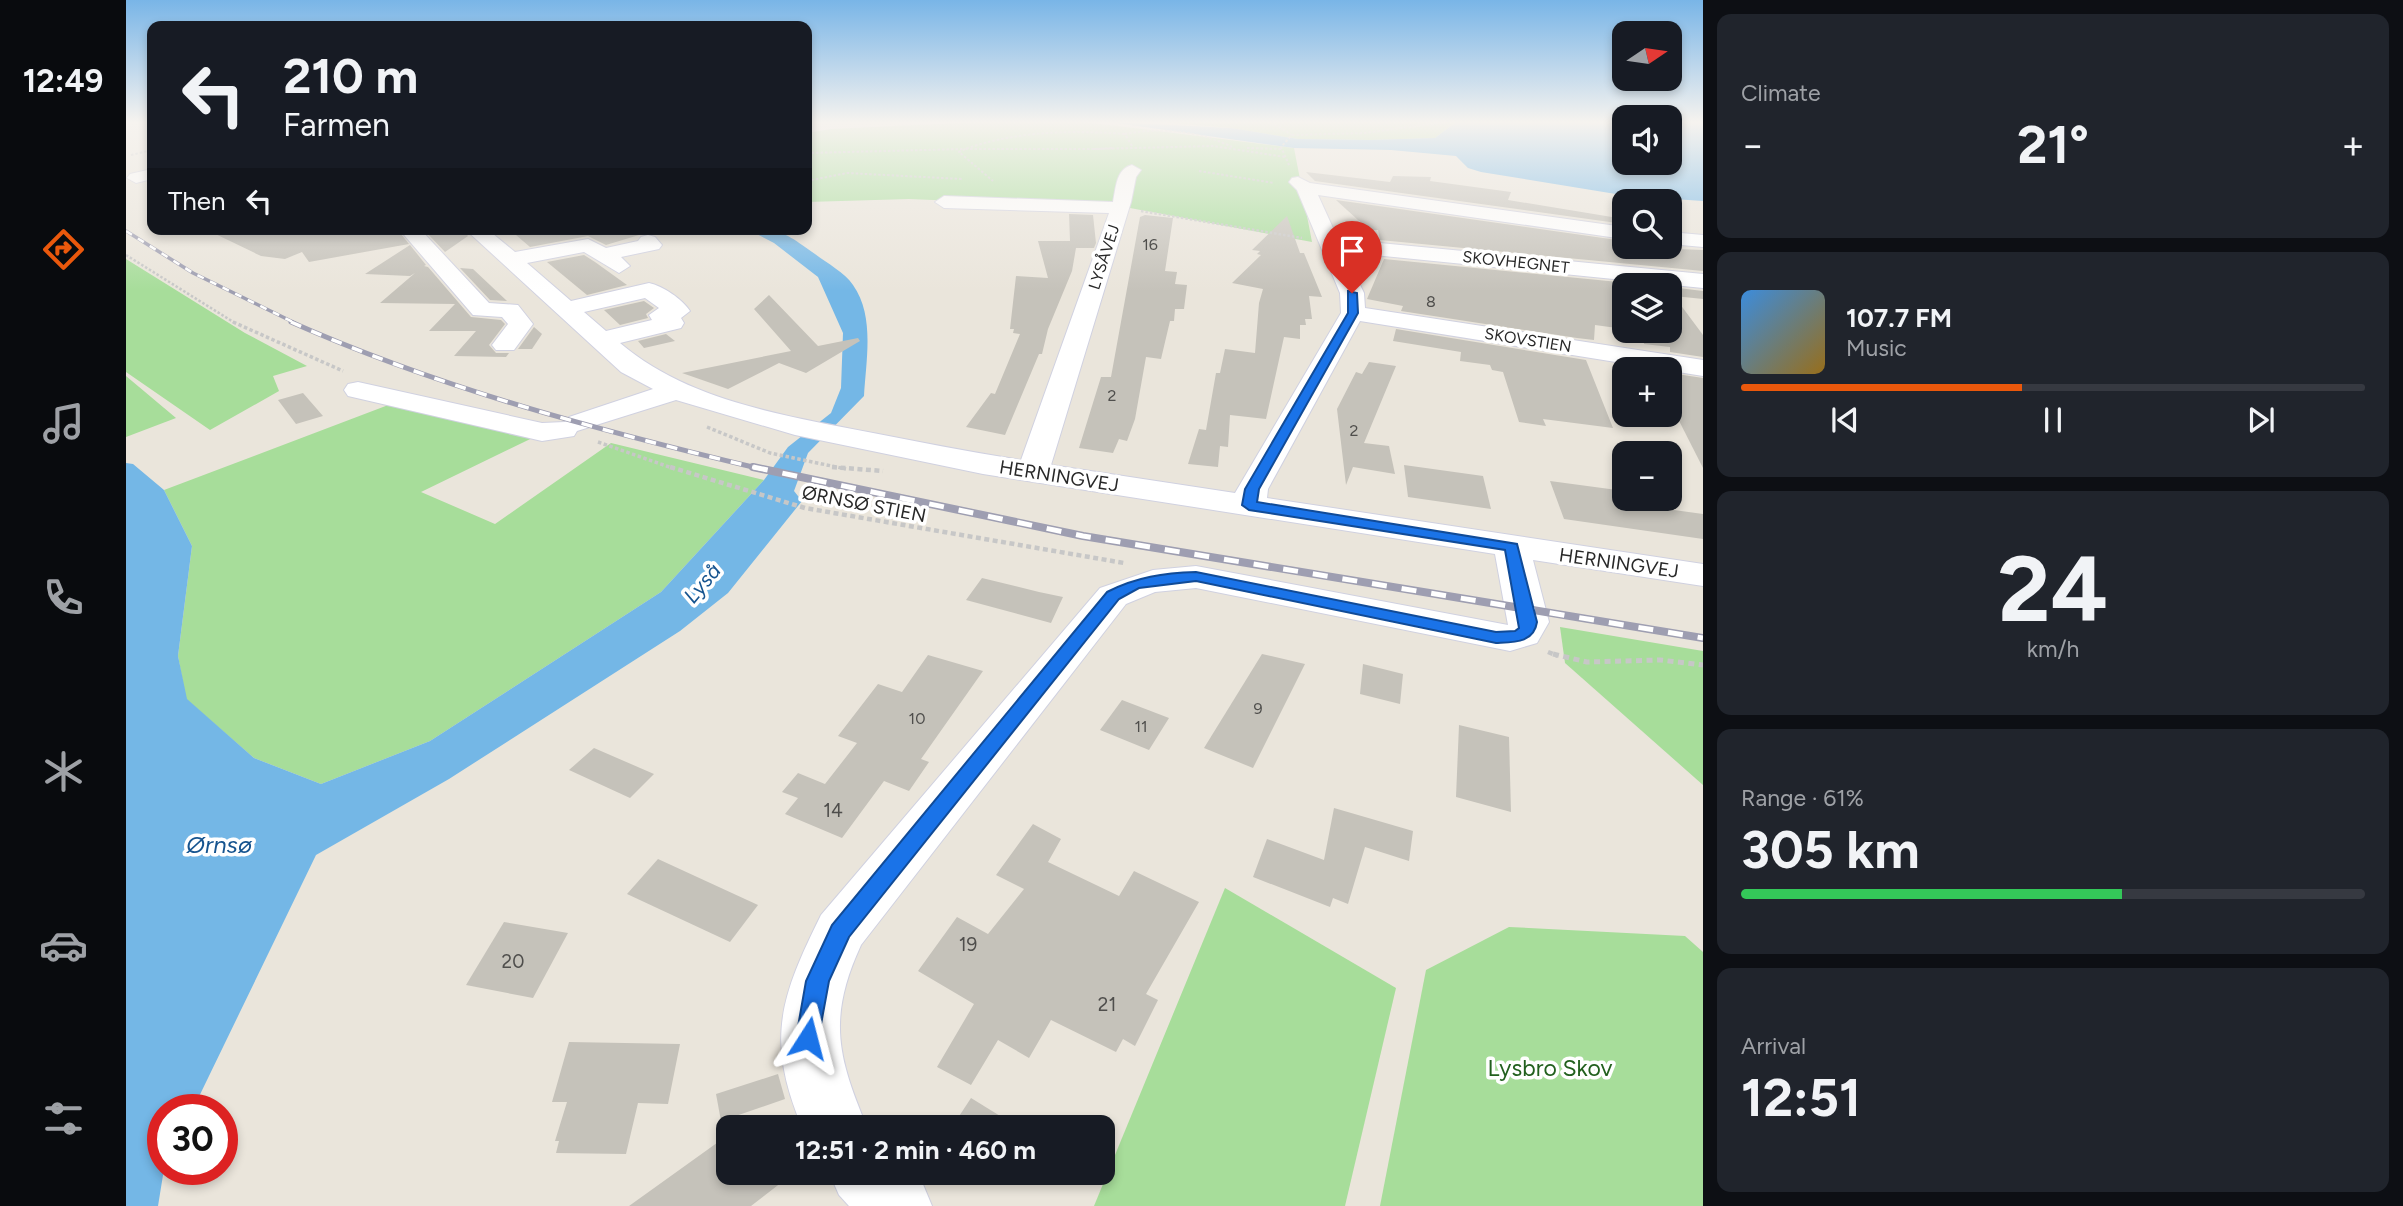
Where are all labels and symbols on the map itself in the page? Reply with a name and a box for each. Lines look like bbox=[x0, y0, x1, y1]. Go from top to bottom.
north arrow bbox=[1612, 21, 1682, 91]
pin bbox=[1322, 221, 1382, 293]
street label: LYSÅVEJ bbox=[1085, 222, 1123, 292]
house number: 16 bbox=[1142, 235, 1158, 254]
street label: SKOVHEGNET bbox=[1462, 247, 1571, 277]
house number: 8 bbox=[1426, 292, 1436, 311]
street label: SKOVSTIEN bbox=[1483, 324, 1573, 356]
house number: 2 bbox=[1108, 386, 1116, 405]
house number: 2 bbox=[1350, 421, 1358, 440]
street label: HERNINGVEJ bbox=[998, 455, 1120, 497]
street label: ØRNSØ STIEN bbox=[800, 481, 928, 527]
street label: HERNINGVEJ bbox=[1558, 543, 1680, 583]
water label: Lyså bbox=[678, 558, 726, 608]
house number: 9 bbox=[1253, 699, 1263, 718]
house number: 10 bbox=[909, 709, 925, 728]
house number: 11 bbox=[1134, 717, 1148, 736]
house number: 14 bbox=[823, 799, 843, 822]
water label: Ørnsø bbox=[185, 830, 253, 859]
house number: 19 bbox=[959, 933, 977, 956]
house number: 20 bbox=[502, 950, 524, 973]
house number: 21 bbox=[1098, 993, 1116, 1016]
position arrow bbox=[771, 1001, 845, 1075]
park label: Lysbro Skov bbox=[1488, 1054, 1613, 1082]
speed limit sign: 30 bbox=[147, 1094, 238, 1185]

